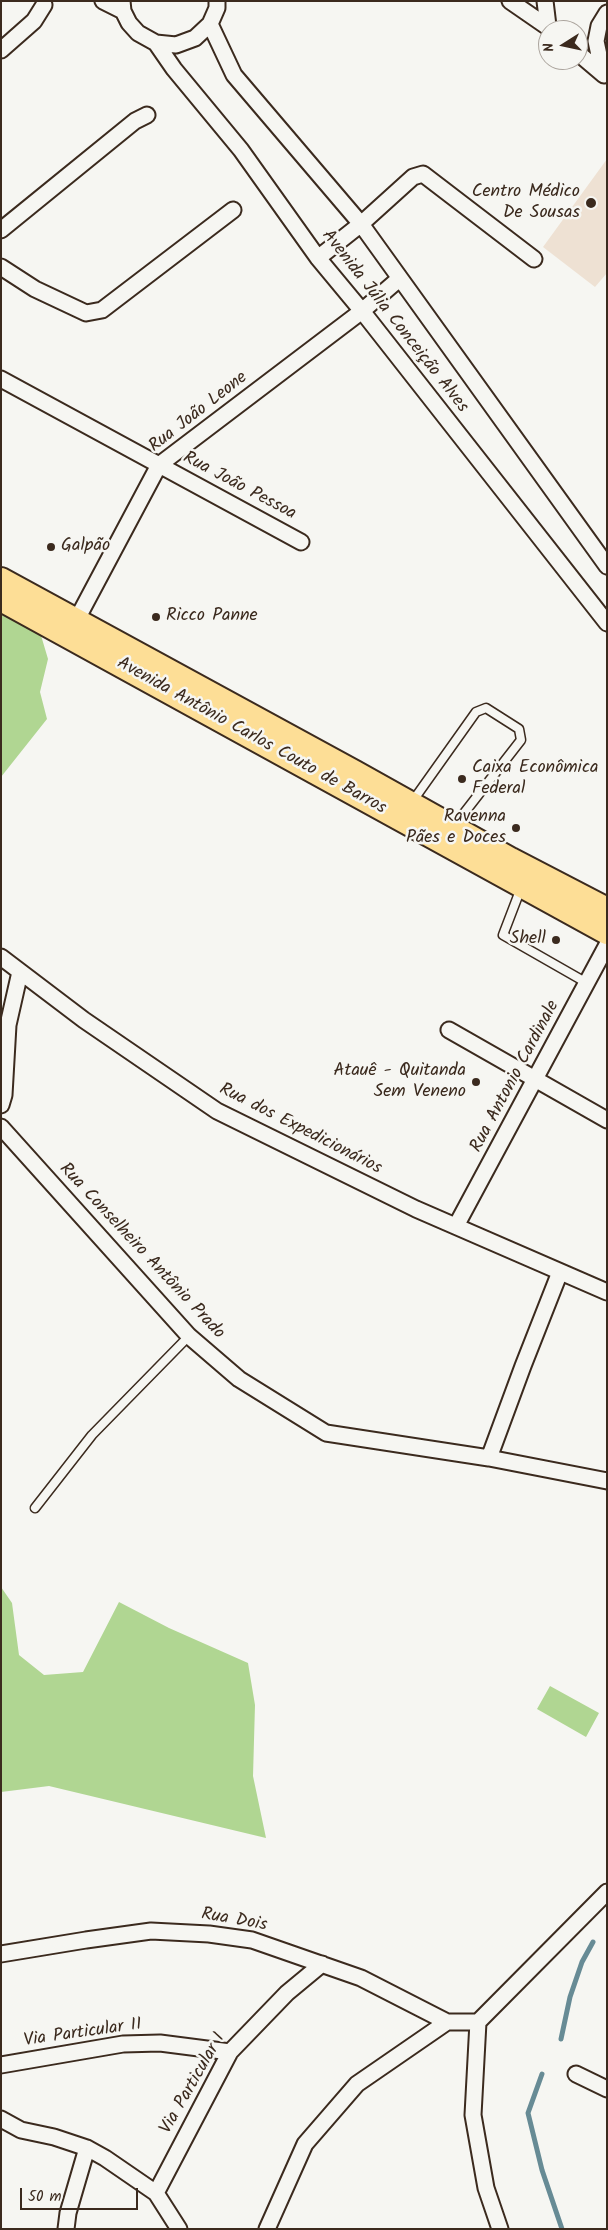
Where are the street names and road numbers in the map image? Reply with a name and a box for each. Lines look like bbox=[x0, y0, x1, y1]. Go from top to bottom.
street label: Avenida Júlia Conceição Alves bbox=[316, 226, 472, 418]
street label: Rua João Leone bbox=[145, 368, 253, 458]
street label: Rua João Pessoa bbox=[179, 448, 299, 526]
street label: Avenida Antônio Carlos Couto de Barros bbox=[113, 654, 389, 820]
street label: Rua Antonio Cardinale bbox=[467, 997, 565, 1157]
street label: Rua dos Expedicionários bbox=[215, 1080, 385, 1180]
street label: Rua Conselheiro Antônio Prado bbox=[54, 1159, 228, 1345]
street label: Rua Dois bbox=[199, 1905, 269, 1937]
street label: Via Particular II bbox=[23, 2015, 143, 2053]
street label: Via Particular I bbox=[156, 2030, 232, 2138]

